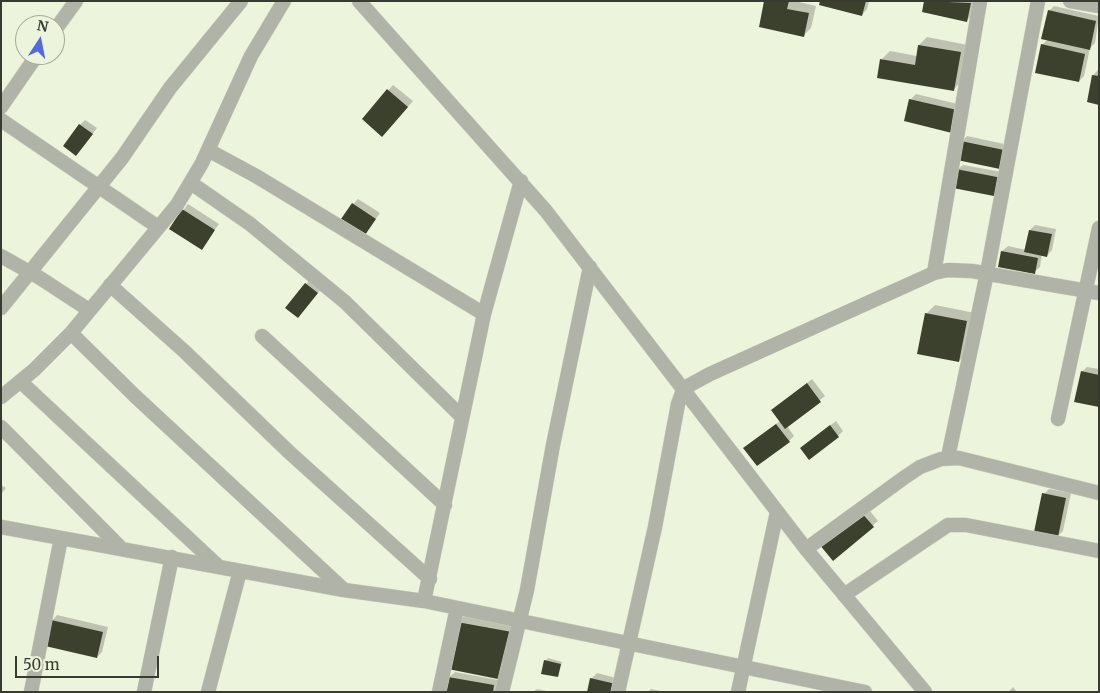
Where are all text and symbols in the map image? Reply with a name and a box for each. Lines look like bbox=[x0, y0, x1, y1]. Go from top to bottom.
north arrow bbox=[15, 15, 65, 65]
text: N bbox=[36, 16, 50, 36]
scale bar bbox=[18, 646, 161, 678]
text: 50 m bbox=[23, 655, 60, 674]

